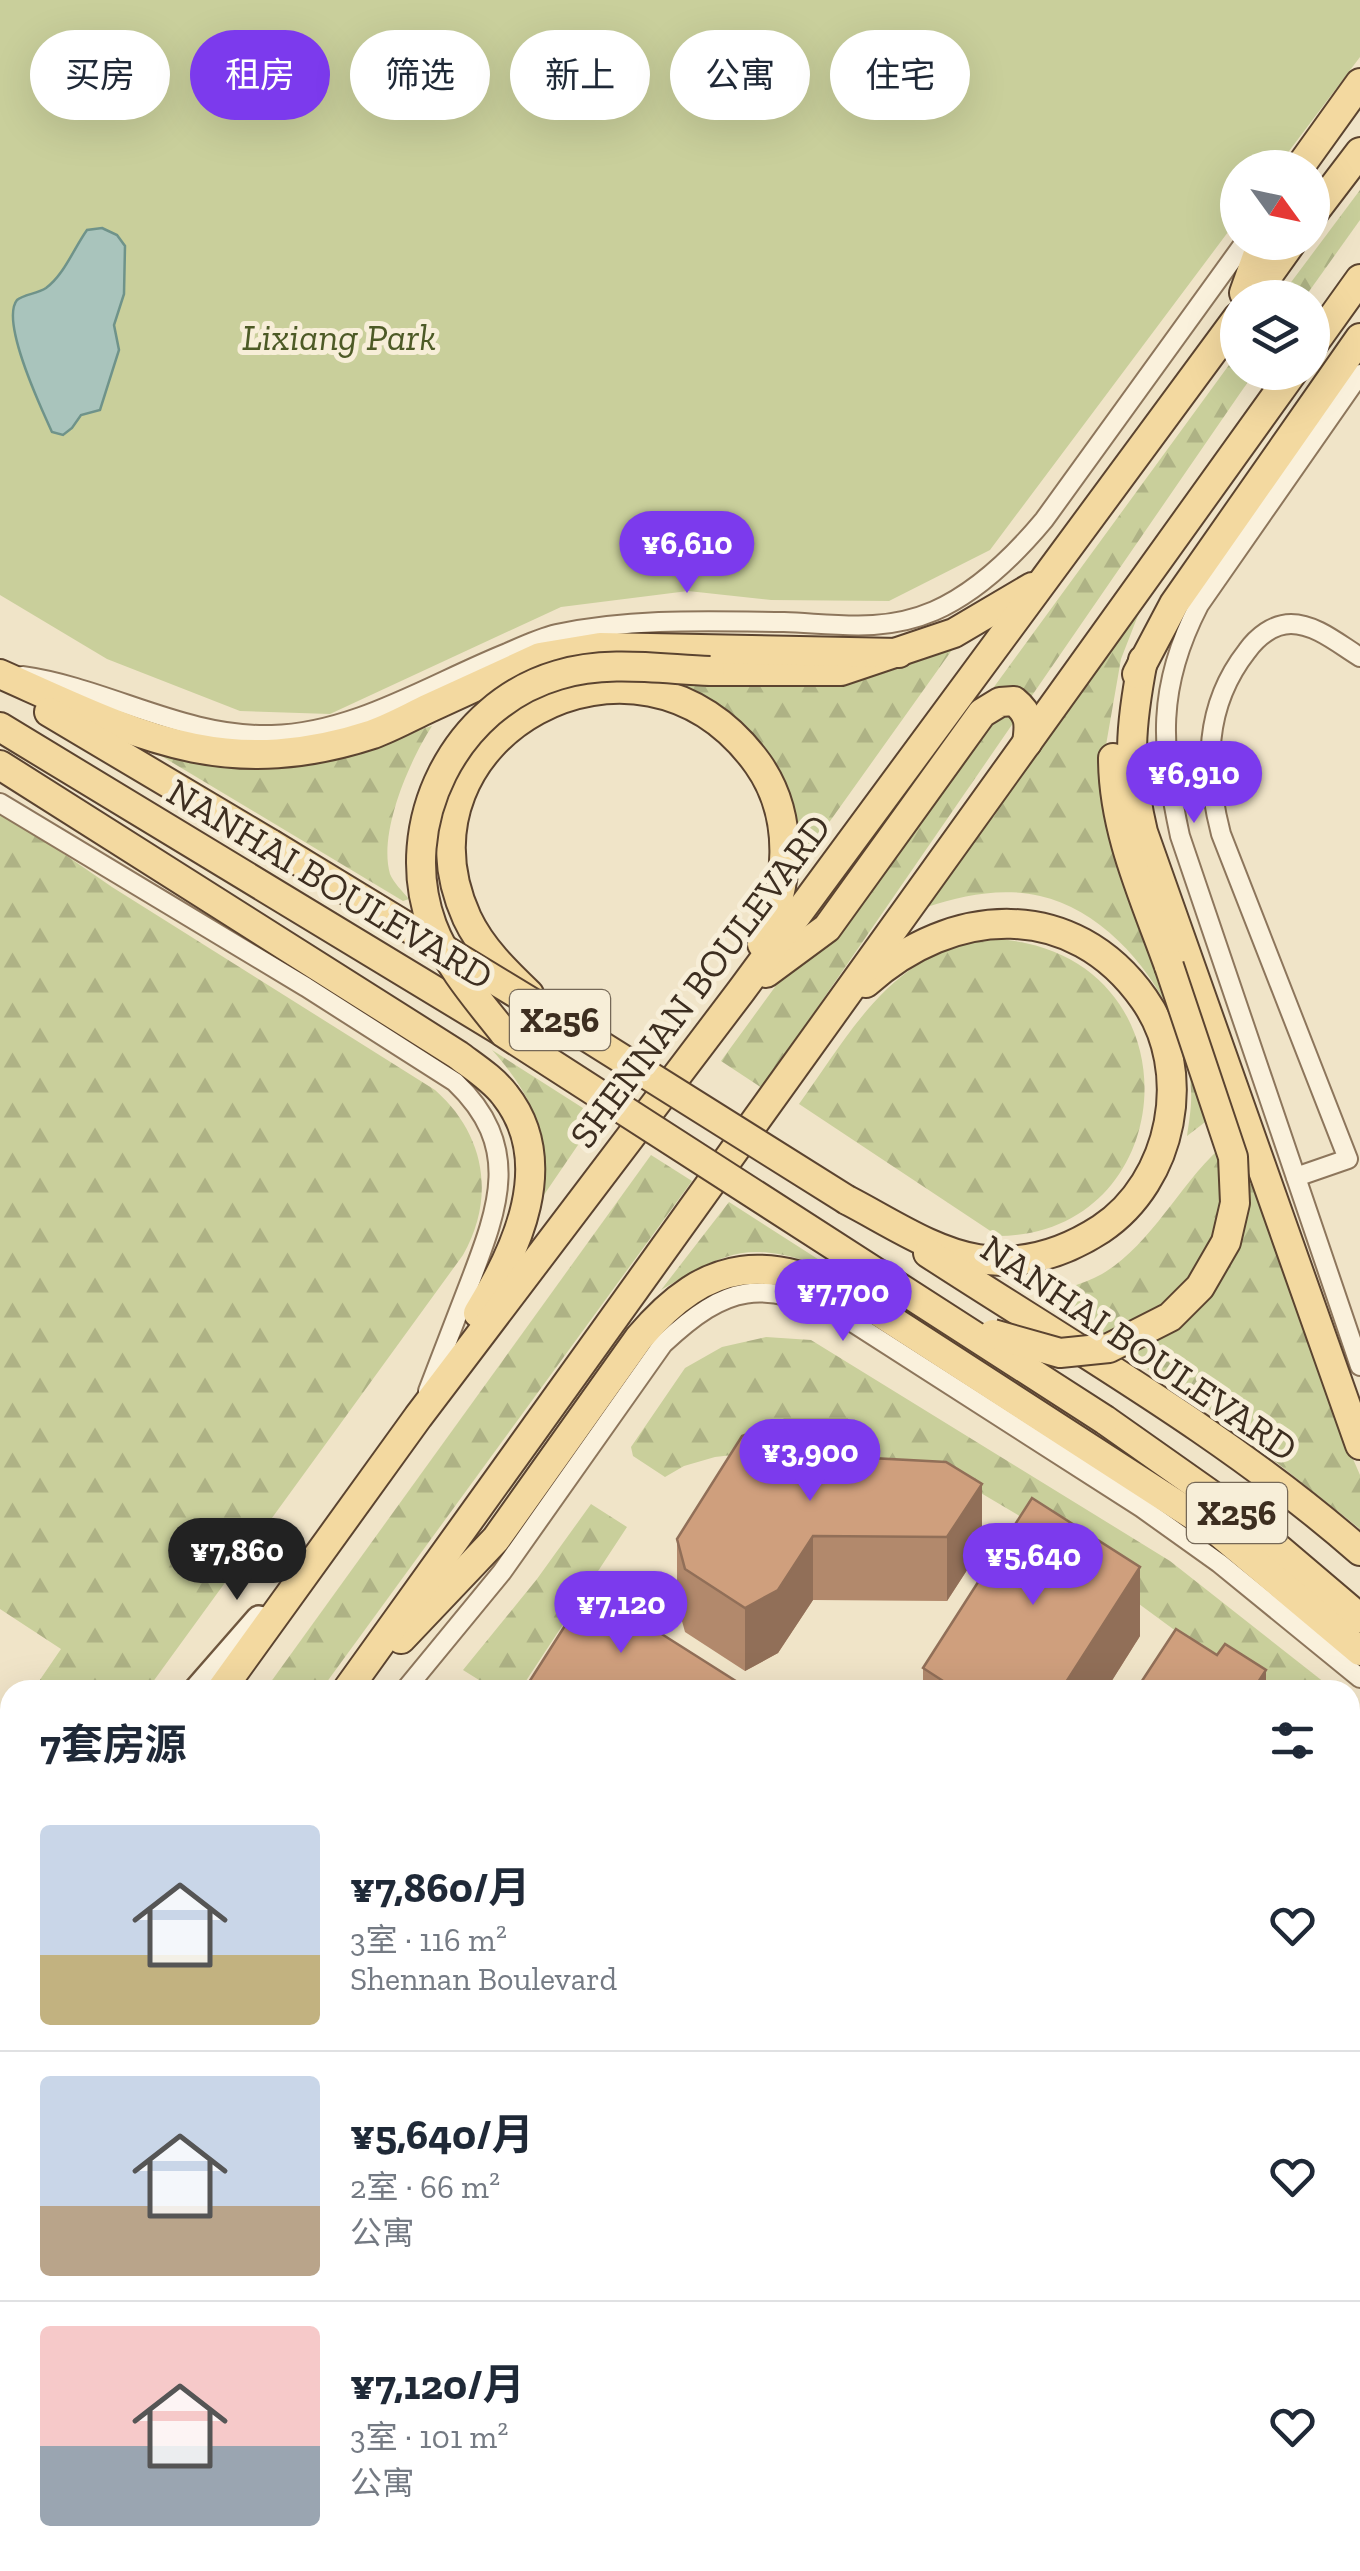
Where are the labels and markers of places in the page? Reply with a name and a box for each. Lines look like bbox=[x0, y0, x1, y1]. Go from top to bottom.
pin: ¥6,610 bbox=[606, 511, 768, 596]
pin: ¥6,910 bbox=[1113, 741, 1275, 826]
pin: ¥7,700 bbox=[762, 1259, 924, 1344]
pin: ¥3,900 bbox=[729, 1419, 891, 1504]
pin: ¥7,860 bbox=[156, 1518, 318, 1603]
pin: ¥5,640 bbox=[952, 1523, 1114, 1608]
pin: ¥7,120 bbox=[540, 1571, 702, 1656]

